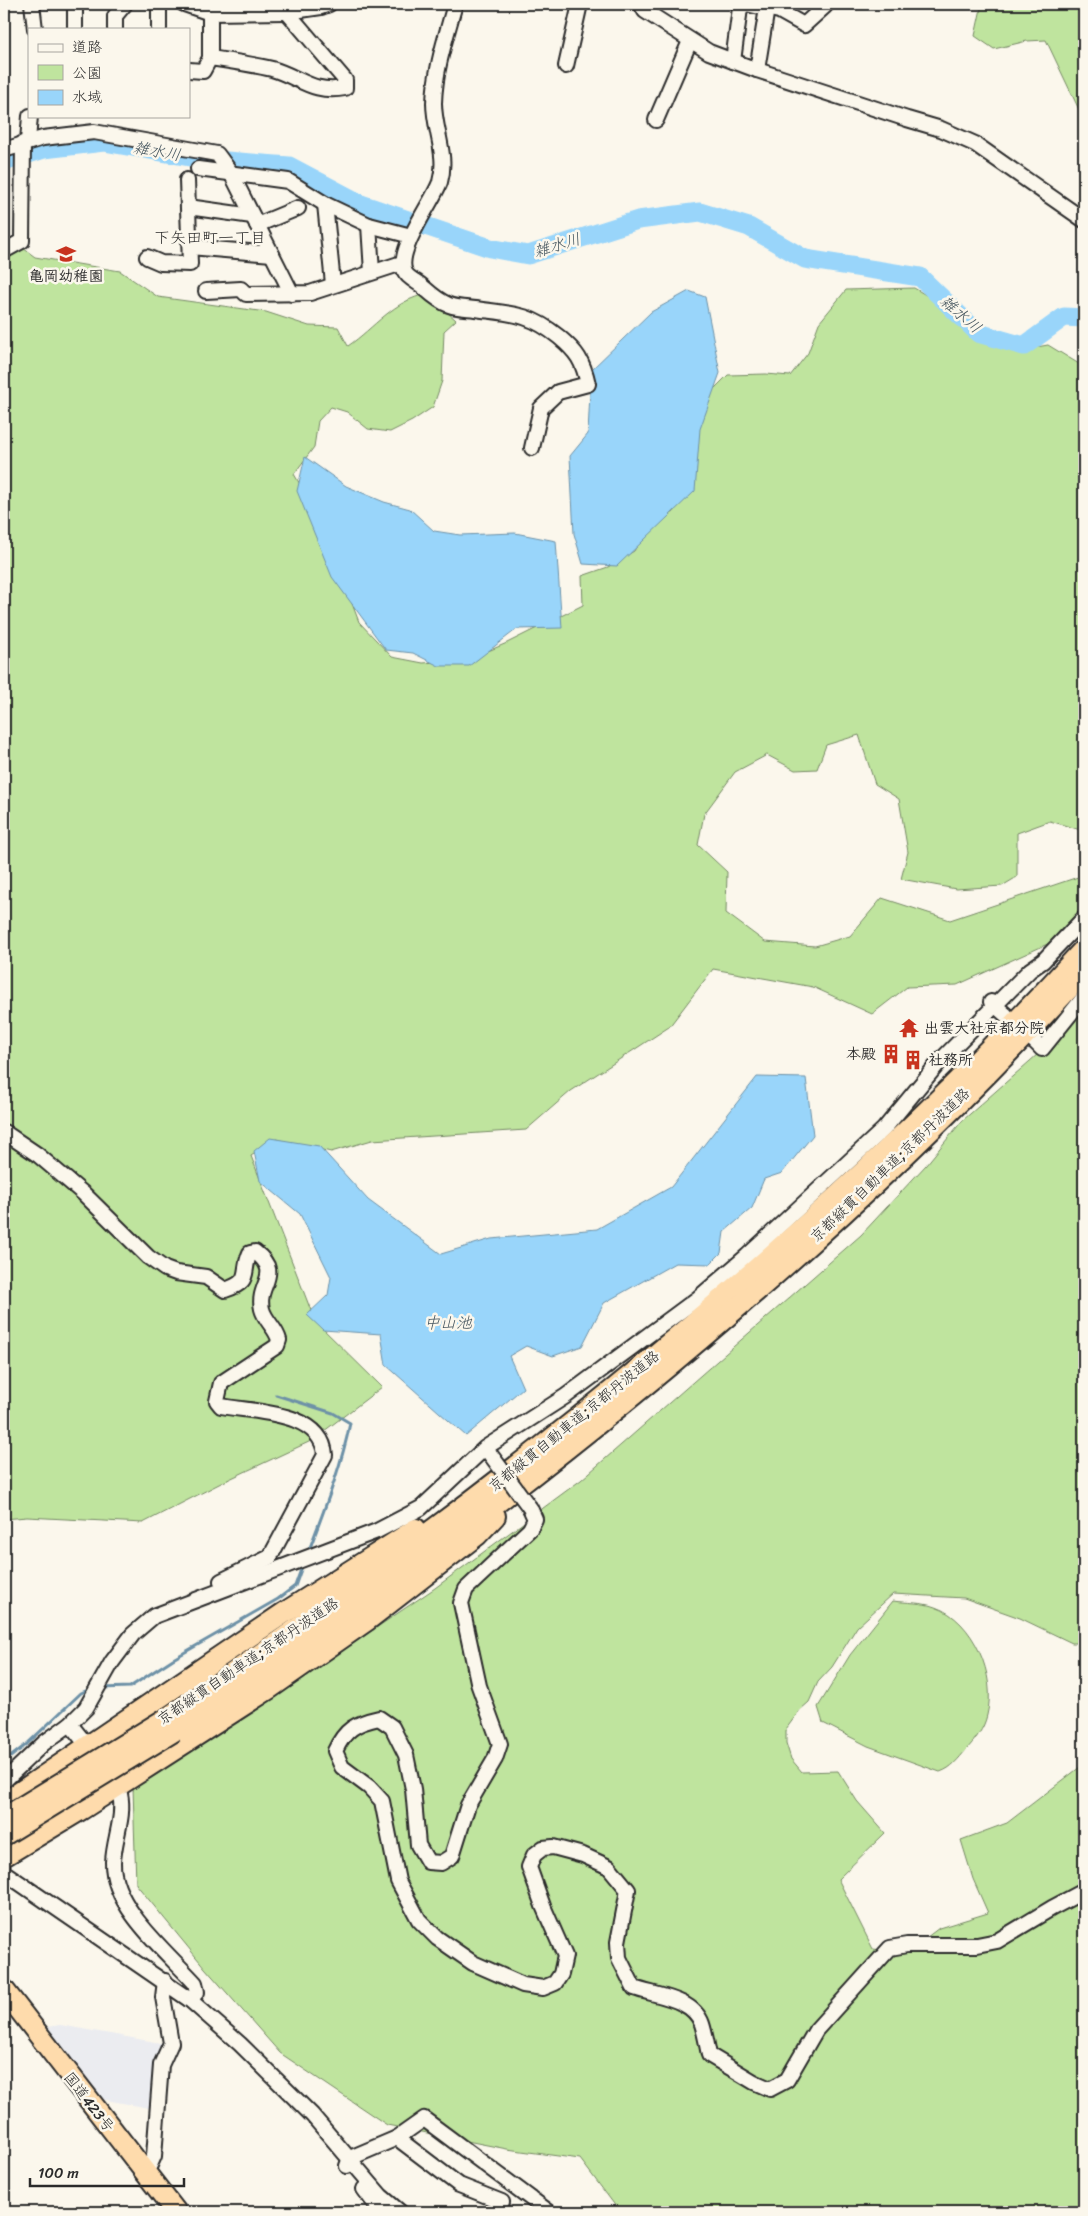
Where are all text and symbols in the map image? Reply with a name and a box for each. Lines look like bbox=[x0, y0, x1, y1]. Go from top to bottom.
legend bbox=[28, 28, 190, 118]
text: 道路 bbox=[72, 34, 102, 60]
text: 公園 bbox=[72, 60, 102, 86]
text: 水域 bbox=[72, 84, 102, 110]
water label: 雑水川 bbox=[131, 133, 183, 169]
district label: 下矢田町一丁目 bbox=[154, 223, 266, 252]
water label: 雑水川 bbox=[530, 224, 584, 266]
school or university icon: 亀岡幼稚園 bbox=[55, 243, 77, 265]
place label: 亀岡幼稚園 bbox=[28, 263, 104, 289]
water label: 雑水川 bbox=[933, 287, 989, 341]
place label: 出雲大社京都分院 bbox=[924, 1015, 1044, 1041]
temple icon: 出雲大社京都分院 bbox=[898, 1017, 920, 1039]
place label: 本殿 bbox=[846, 1041, 876, 1067]
building icon: 本殿 bbox=[880, 1043, 902, 1065]
place label: 社務所 bbox=[928, 1047, 973, 1073]
building icon: 社務所 bbox=[902, 1049, 924, 1071]
street label: 京都縦貫自動車道;京都丹波道路 bbox=[804, 1081, 976, 1249]
water label: 中山池 bbox=[424, 1308, 473, 1337]
street label: 京都縦貫自動車道;京都丹波道路 bbox=[482, 1343, 666, 1499]
street label: 京都縦貫自動車道;京都丹波道路 bbox=[152, 1590, 344, 1732]
street label: 国道423号 bbox=[57, 2066, 121, 2138]
scale bar bbox=[30, 2156, 184, 2188]
text: 100 m bbox=[38, 2160, 79, 2186]

